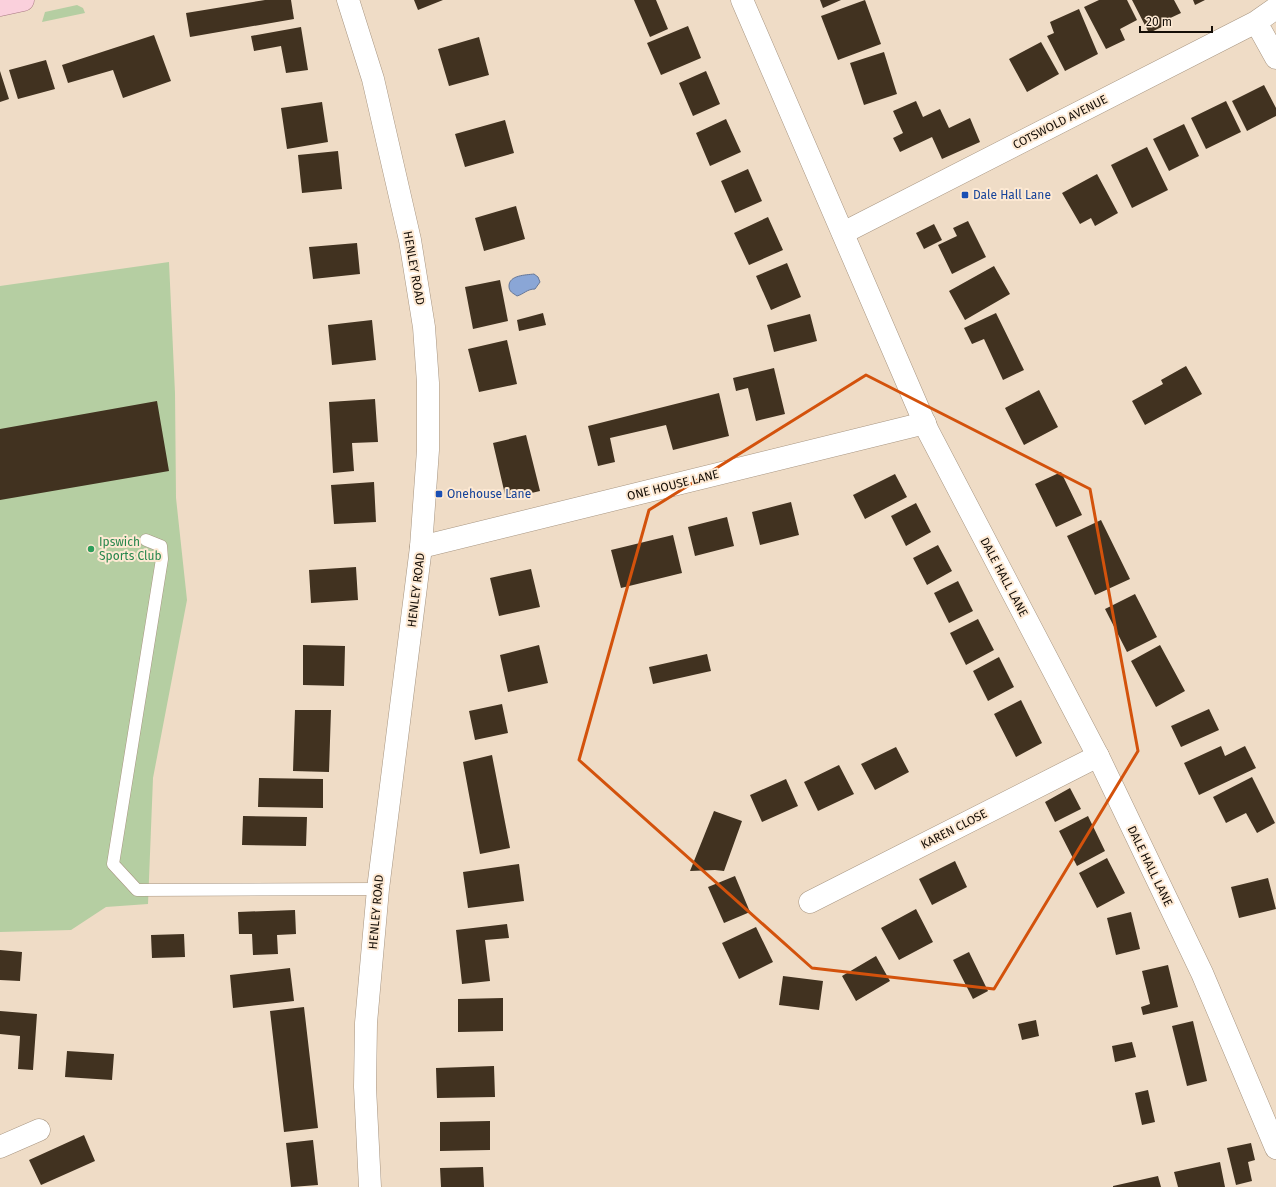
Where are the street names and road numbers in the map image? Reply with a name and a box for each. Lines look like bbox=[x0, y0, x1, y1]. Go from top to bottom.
street label: COTSWOLD AVENUE bbox=[1010, 92, 1110, 152]
street label: HENLEY ROAD bbox=[401, 230, 427, 306]
street label: ONE HOUSE LANE bbox=[626, 467, 720, 503]
street label: DALE HALL LANE bbox=[977, 535, 1031, 619]
street label: HENLEY ROAD bbox=[404, 552, 428, 628]
street label: KAREN CLOSE bbox=[919, 806, 989, 852]
street label: DALE HALL LANE bbox=[1124, 824, 1176, 908]
street label: HENLEY ROAD bbox=[366, 874, 386, 950]

